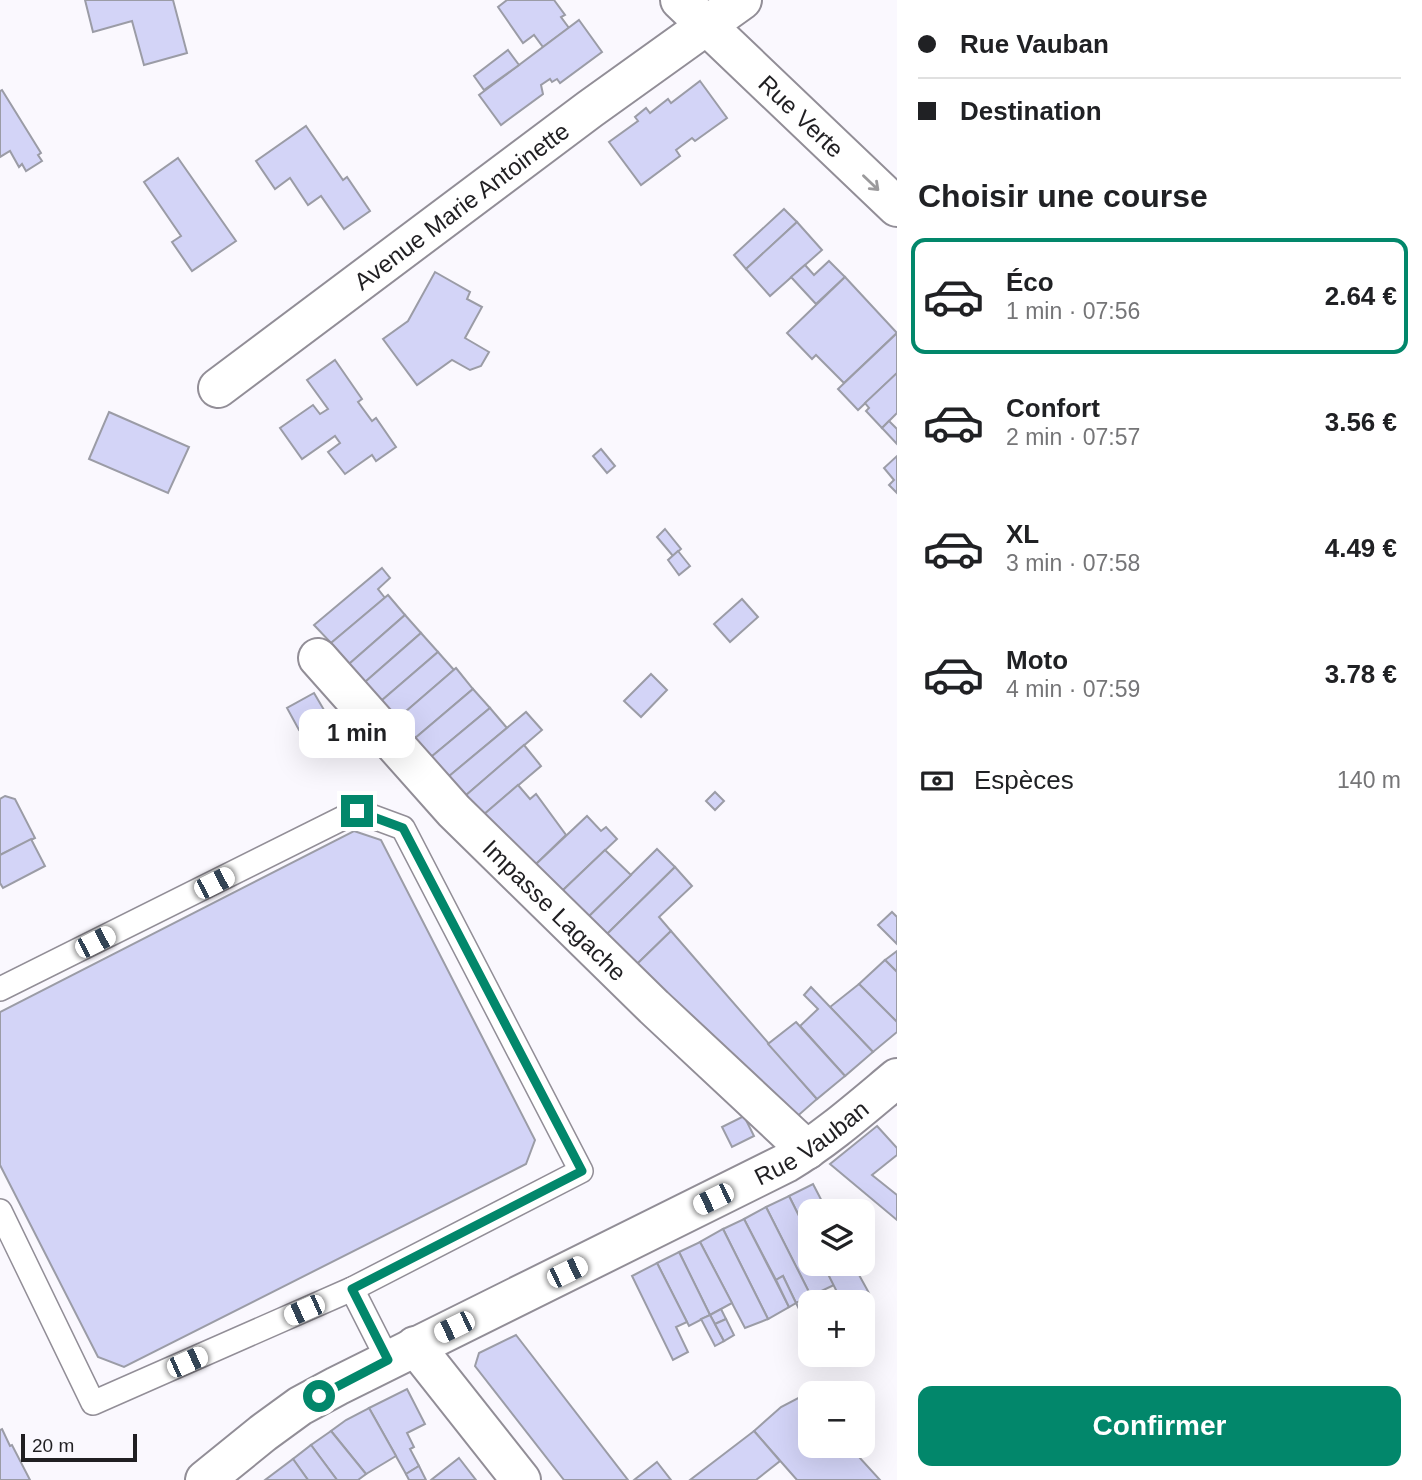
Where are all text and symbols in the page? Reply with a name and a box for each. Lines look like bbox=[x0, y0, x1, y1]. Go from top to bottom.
text: Rue Vauban bbox=[960, 29, 1109, 59]
street label: Rue Verte bbox=[754, 69, 850, 163]
text: Destination bbox=[960, 96, 1102, 126]
street label: Avenue Marie Antoinette bbox=[349, 116, 574, 295]
one-way arrow bbox=[862, 174, 879, 191]
text: Choisir une course bbox=[918, 178, 1208, 214]
icon: car bbox=[922, 265, 985, 328]
text: Éco bbox=[1006, 267, 1054, 297]
text: 2.64 € bbox=[1325, 281, 1397, 311]
text: 1 min · 07:56 bbox=[1006, 298, 1140, 324]
icon: car bbox=[922, 391, 985, 454]
text: Confort bbox=[1006, 393, 1100, 423]
text: 3.56 € bbox=[1325, 407, 1397, 437]
text: 2 min · 07:57 bbox=[1006, 424, 1140, 450]
icon: car bbox=[922, 517, 985, 580]
text: XL bbox=[1006, 519, 1039, 549]
text: 4.49 € bbox=[1325, 533, 1397, 563]
text: 3 min · 07:58 bbox=[1006, 550, 1140, 576]
icon: car bbox=[922, 643, 985, 706]
text: Moto bbox=[1006, 645, 1068, 675]
text: 3.78 € bbox=[1325, 659, 1397, 689]
text: 4 min · 07:59 bbox=[1006, 676, 1140, 702]
callout: 1 min bbox=[299, 710, 415, 758]
text: 1 min bbox=[327, 720, 387, 746]
icon: cash bbox=[918, 762, 956, 800]
text: Espèces bbox=[974, 765, 1074, 795]
text: 140 m bbox=[1337, 767, 1401, 793]
route end bbox=[341, 795, 373, 827]
street label: Impasse Lagache bbox=[478, 834, 632, 986]
car bbox=[191, 864, 238, 902]
car bbox=[72, 923, 119, 961]
street label: Rue Vauban bbox=[750, 1095, 873, 1190]
car bbox=[690, 1180, 737, 1218]
map controls bbox=[798, 1199, 875, 1458]
button: layers bbox=[798, 1199, 875, 1276]
car bbox=[544, 1253, 591, 1291]
button: + bbox=[798, 1290, 875, 1367]
car bbox=[281, 1292, 328, 1328]
car bbox=[431, 1308, 478, 1346]
car bbox=[164, 1344, 211, 1380]
route start bbox=[303, 1380, 335, 1412]
button: − bbox=[798, 1381, 875, 1458]
button: Confirmer bbox=[918, 1386, 1401, 1466]
scale bar bbox=[21, 1431, 136, 1463]
text: 20 m bbox=[32, 1435, 74, 1456]

